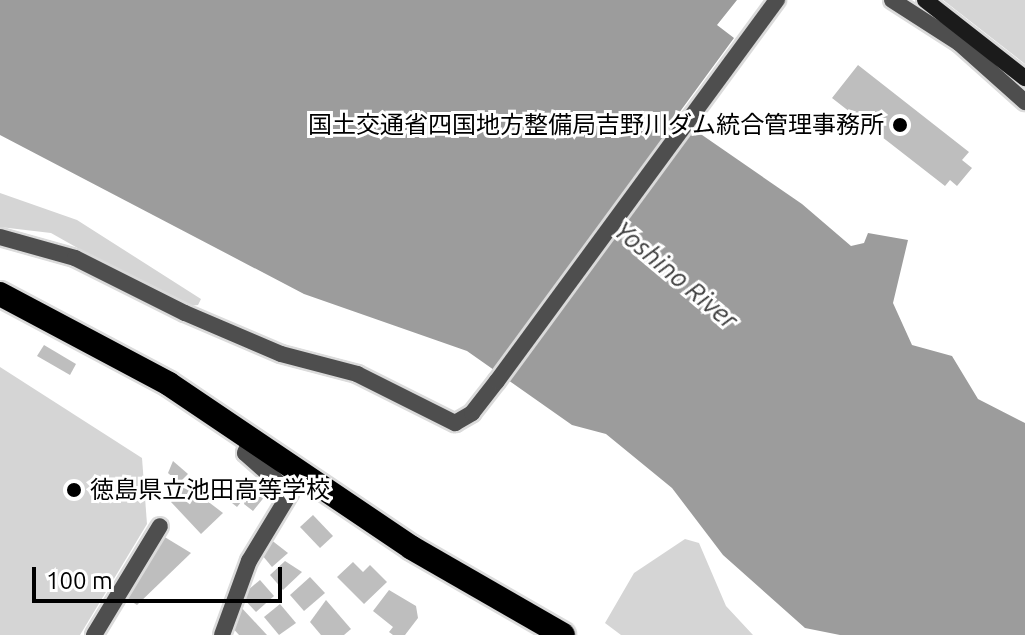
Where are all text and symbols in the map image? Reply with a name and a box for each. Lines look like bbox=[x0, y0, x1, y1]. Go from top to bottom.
place label: 国土交通省四国地方整備局吉野川ダム統合管理事務所 bbox=[308, 111, 884, 139]
marker: 国土交通省四国地方整備局吉野川ダム統合管理事務所 bbox=[891, 116, 909, 134]
water label: Yoshino River bbox=[608, 214, 744, 336]
place label: 徳島県立池田高等学校 bbox=[90, 476, 330, 504]
marker: 徳島県立池田高等学校 bbox=[65, 481, 83, 499]
scale bar bbox=[36, 551, 286, 601]
text: 100 m bbox=[46, 567, 113, 594]

